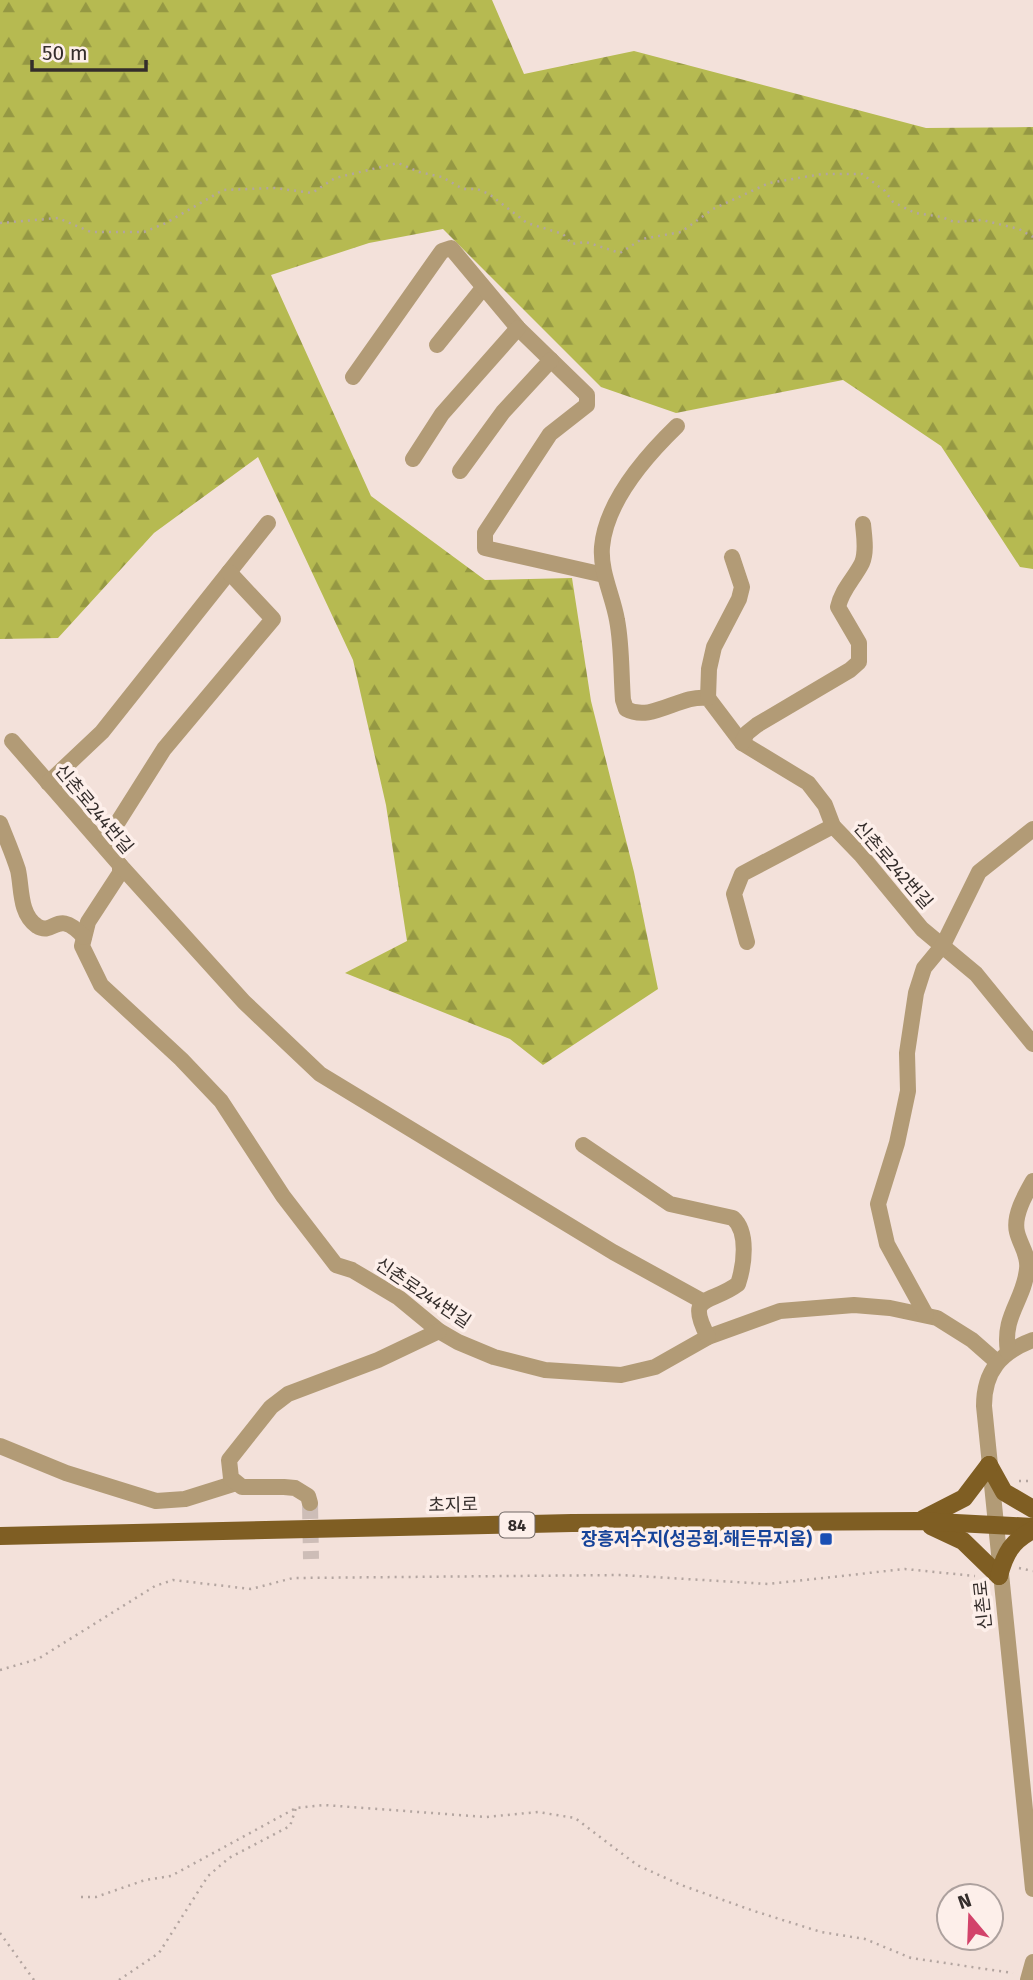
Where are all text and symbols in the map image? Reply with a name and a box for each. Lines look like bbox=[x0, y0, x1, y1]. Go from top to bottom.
scale bar bbox=[32, 28, 145, 72]
text: 50 m bbox=[42, 40, 88, 66]
street label: 신촌로244번길 bbox=[50, 760, 138, 858]
street label: 신촌로242번길 bbox=[849, 817, 937, 913]
street label: 신촌로244번길 bbox=[371, 1253, 475, 1333]
street label: 초지로 bbox=[428, 1494, 478, 1516]
road number: 84 bbox=[500, 1512, 534, 1538]
place label: 장흥저수지(성공회.해든뮤지움) bbox=[581, 1528, 812, 1550]
marker: 장흥저수지(성공회.해든뮤지움) bbox=[818, 1531, 834, 1547]
street label: 신촌로 bbox=[969, 1579, 997, 1631]
north arrow bbox=[935, 1882, 1005, 1952]
text: N bbox=[955, 1888, 974, 1914]

